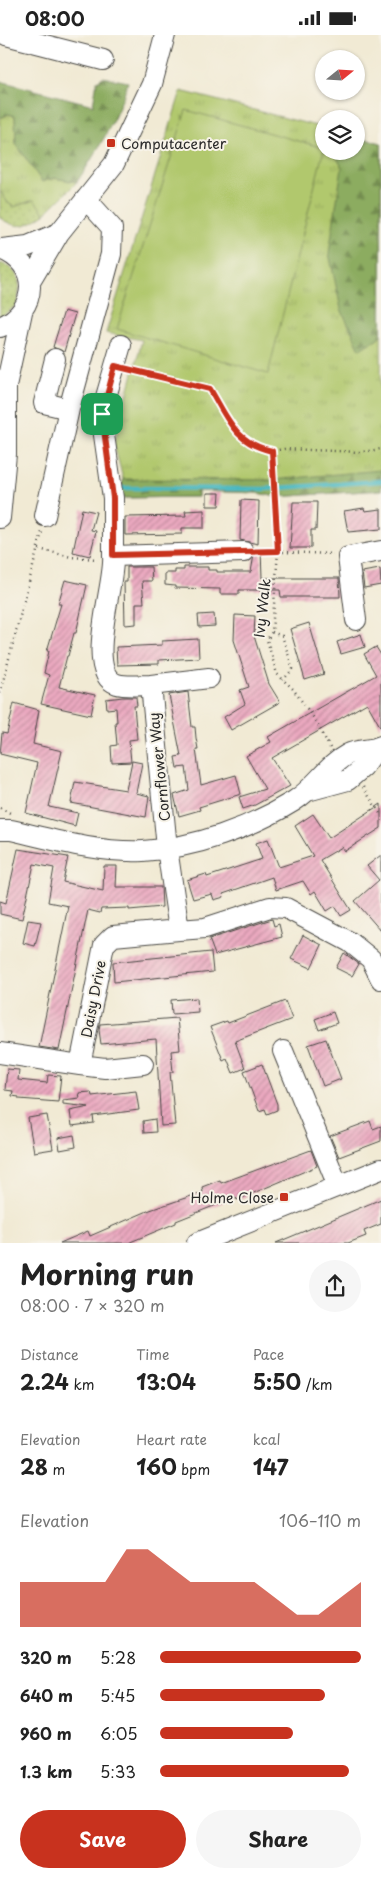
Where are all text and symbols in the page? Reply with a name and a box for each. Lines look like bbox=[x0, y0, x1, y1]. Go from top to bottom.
text: 08:00 bbox=[25, 4, 85, 32]
north arrow bbox=[315, 50, 365, 100]
map controls bbox=[315, 50, 365, 160]
button: layers bbox=[315, 110, 365, 160]
place label: Computacenter bbox=[121, 133, 227, 154]
marker: Computacenter bbox=[105, 137, 117, 149]
pin bbox=[81, 393, 123, 435]
icon: arrive bbox=[88, 400, 116, 428]
street label: Ivy Walk bbox=[248, 577, 276, 639]
street label: Cornflower Way bbox=[143, 712, 175, 822]
street label: Daisy Drive bbox=[75, 958, 111, 1040]
place label: Holme Close bbox=[191, 1187, 274, 1208]
marker: Holme Close bbox=[278, 1191, 290, 1203]
text: Morning run bbox=[20, 1252, 194, 1295]
button: share bbox=[309, 1260, 361, 1312]
text: 08:00 · 7 × 320 m bbox=[20, 1293, 165, 1317]
text: Distance bbox=[20, 1344, 79, 1365]
text: Time bbox=[136, 1344, 169, 1365]
text: Pace bbox=[253, 1344, 284, 1365]
text: 2.24 bbox=[20, 1365, 69, 1397]
text: 13:04 bbox=[136, 1365, 196, 1397]
text: 5:50 bbox=[253, 1365, 301, 1397]
text: km bbox=[69, 1374, 95, 1395]
text: /km bbox=[301, 1374, 332, 1395]
text: Elevation bbox=[20, 1429, 80, 1450]
text: Heart rate bbox=[136, 1429, 207, 1450]
text: kcal bbox=[253, 1429, 281, 1450]
text: 28 bbox=[20, 1450, 48, 1482]
text: 160 bbox=[136, 1450, 177, 1482]
text: 147 bbox=[253, 1450, 289, 1482]
text: m bbox=[48, 1459, 65, 1480]
text: bpm bbox=[177, 1459, 210, 1480]
text: Elevation bbox=[20, 1508, 89, 1532]
text: 106–110 m bbox=[279, 1508, 361, 1532]
text: 320 m bbox=[20, 1645, 72, 1669]
text: 5:28 bbox=[100, 1645, 136, 1669]
text: 640 m bbox=[20, 1683, 73, 1707]
text: 5:45 bbox=[100, 1683, 135, 1707]
text: 960 m bbox=[20, 1721, 72, 1745]
text: 6:05 bbox=[100, 1721, 138, 1745]
text: 1.3 km bbox=[20, 1759, 72, 1783]
text: 5:33 bbox=[100, 1759, 136, 1783]
button: Save bbox=[20, 1810, 186, 1868]
button: Share bbox=[196, 1810, 361, 1868]

